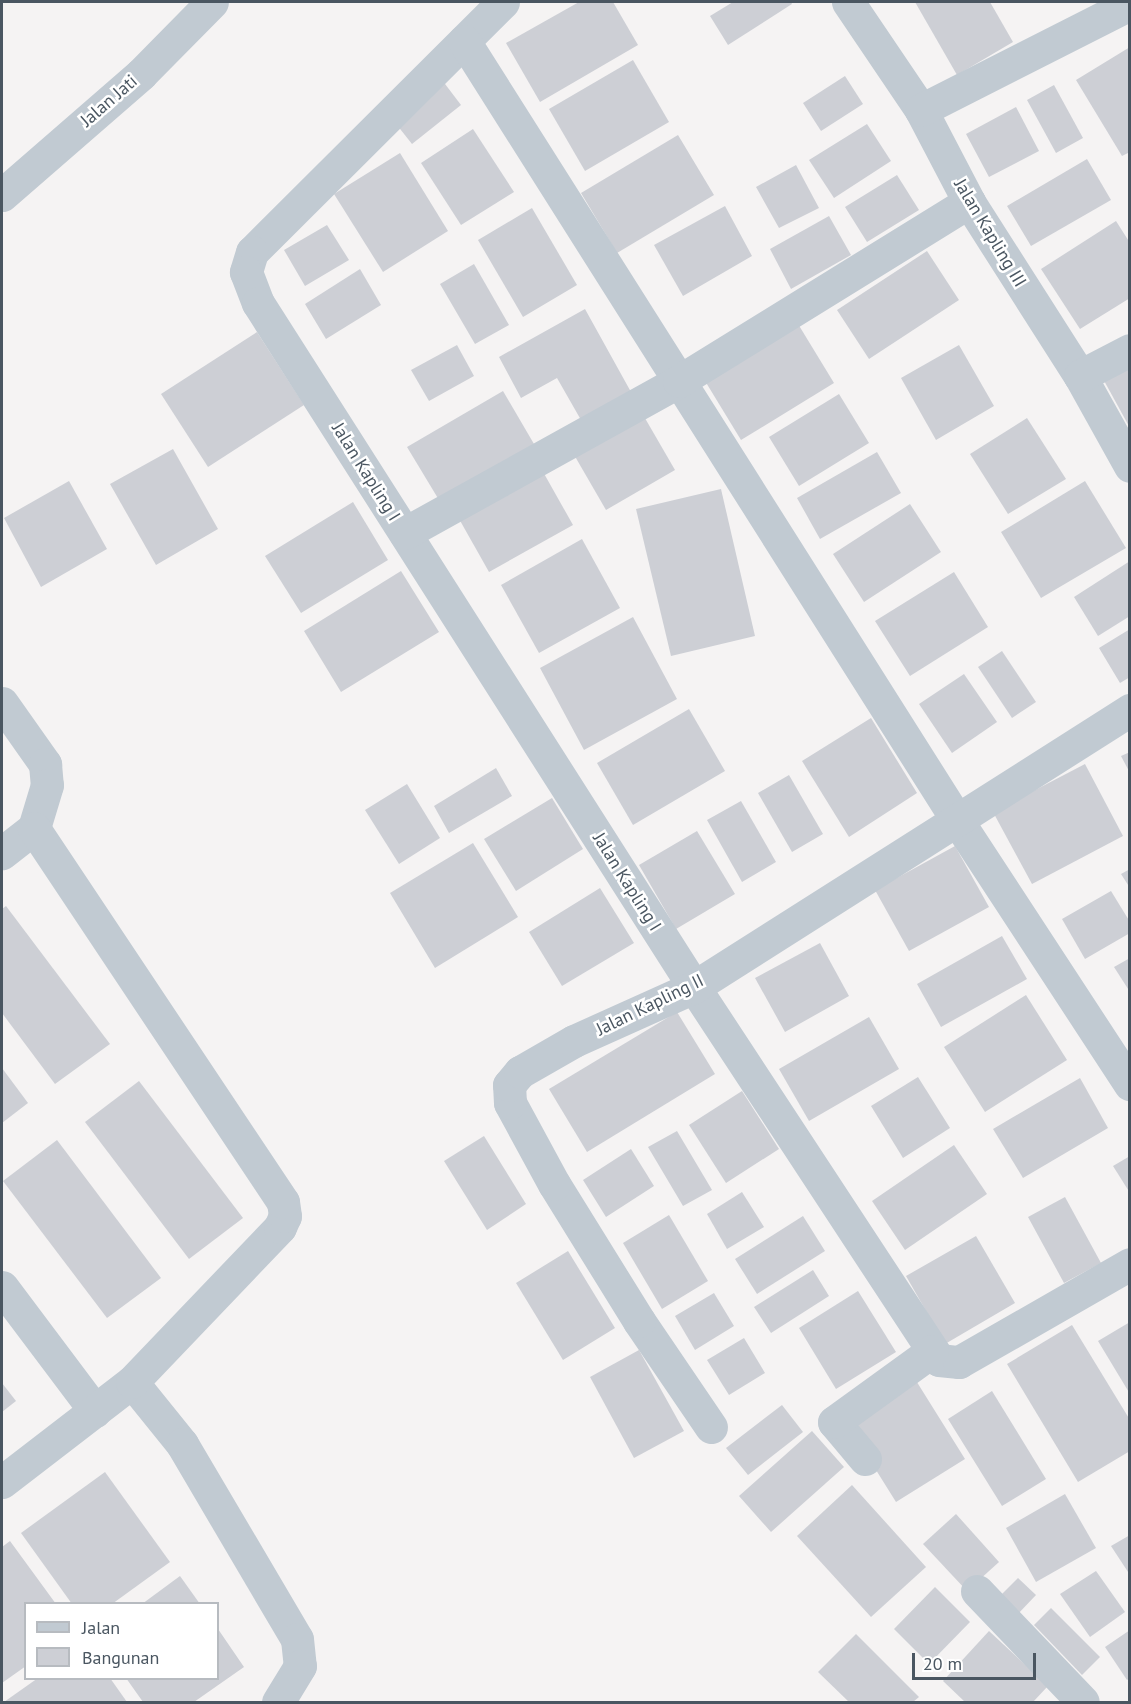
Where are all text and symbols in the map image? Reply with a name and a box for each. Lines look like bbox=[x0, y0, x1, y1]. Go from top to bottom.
street label: Jalan Jati bbox=[76, 71, 142, 131]
street label: Jalan Kapling III bbox=[949, 175, 1031, 291]
street label: Jalan Kapling I bbox=[327, 419, 405, 525]
street label: Jalan Kapling I bbox=[588, 829, 666, 935]
street label: Jalan Kapling II bbox=[593, 970, 707, 1040]
legend bbox=[24, 1602, 219, 1680]
text: Jalan bbox=[82, 1616, 120, 1639]
scale bar bbox=[915, 1641, 1040, 1679]
text: Bangunan bbox=[82, 1646, 159, 1669]
text: 20 m bbox=[923, 1652, 962, 1675]

